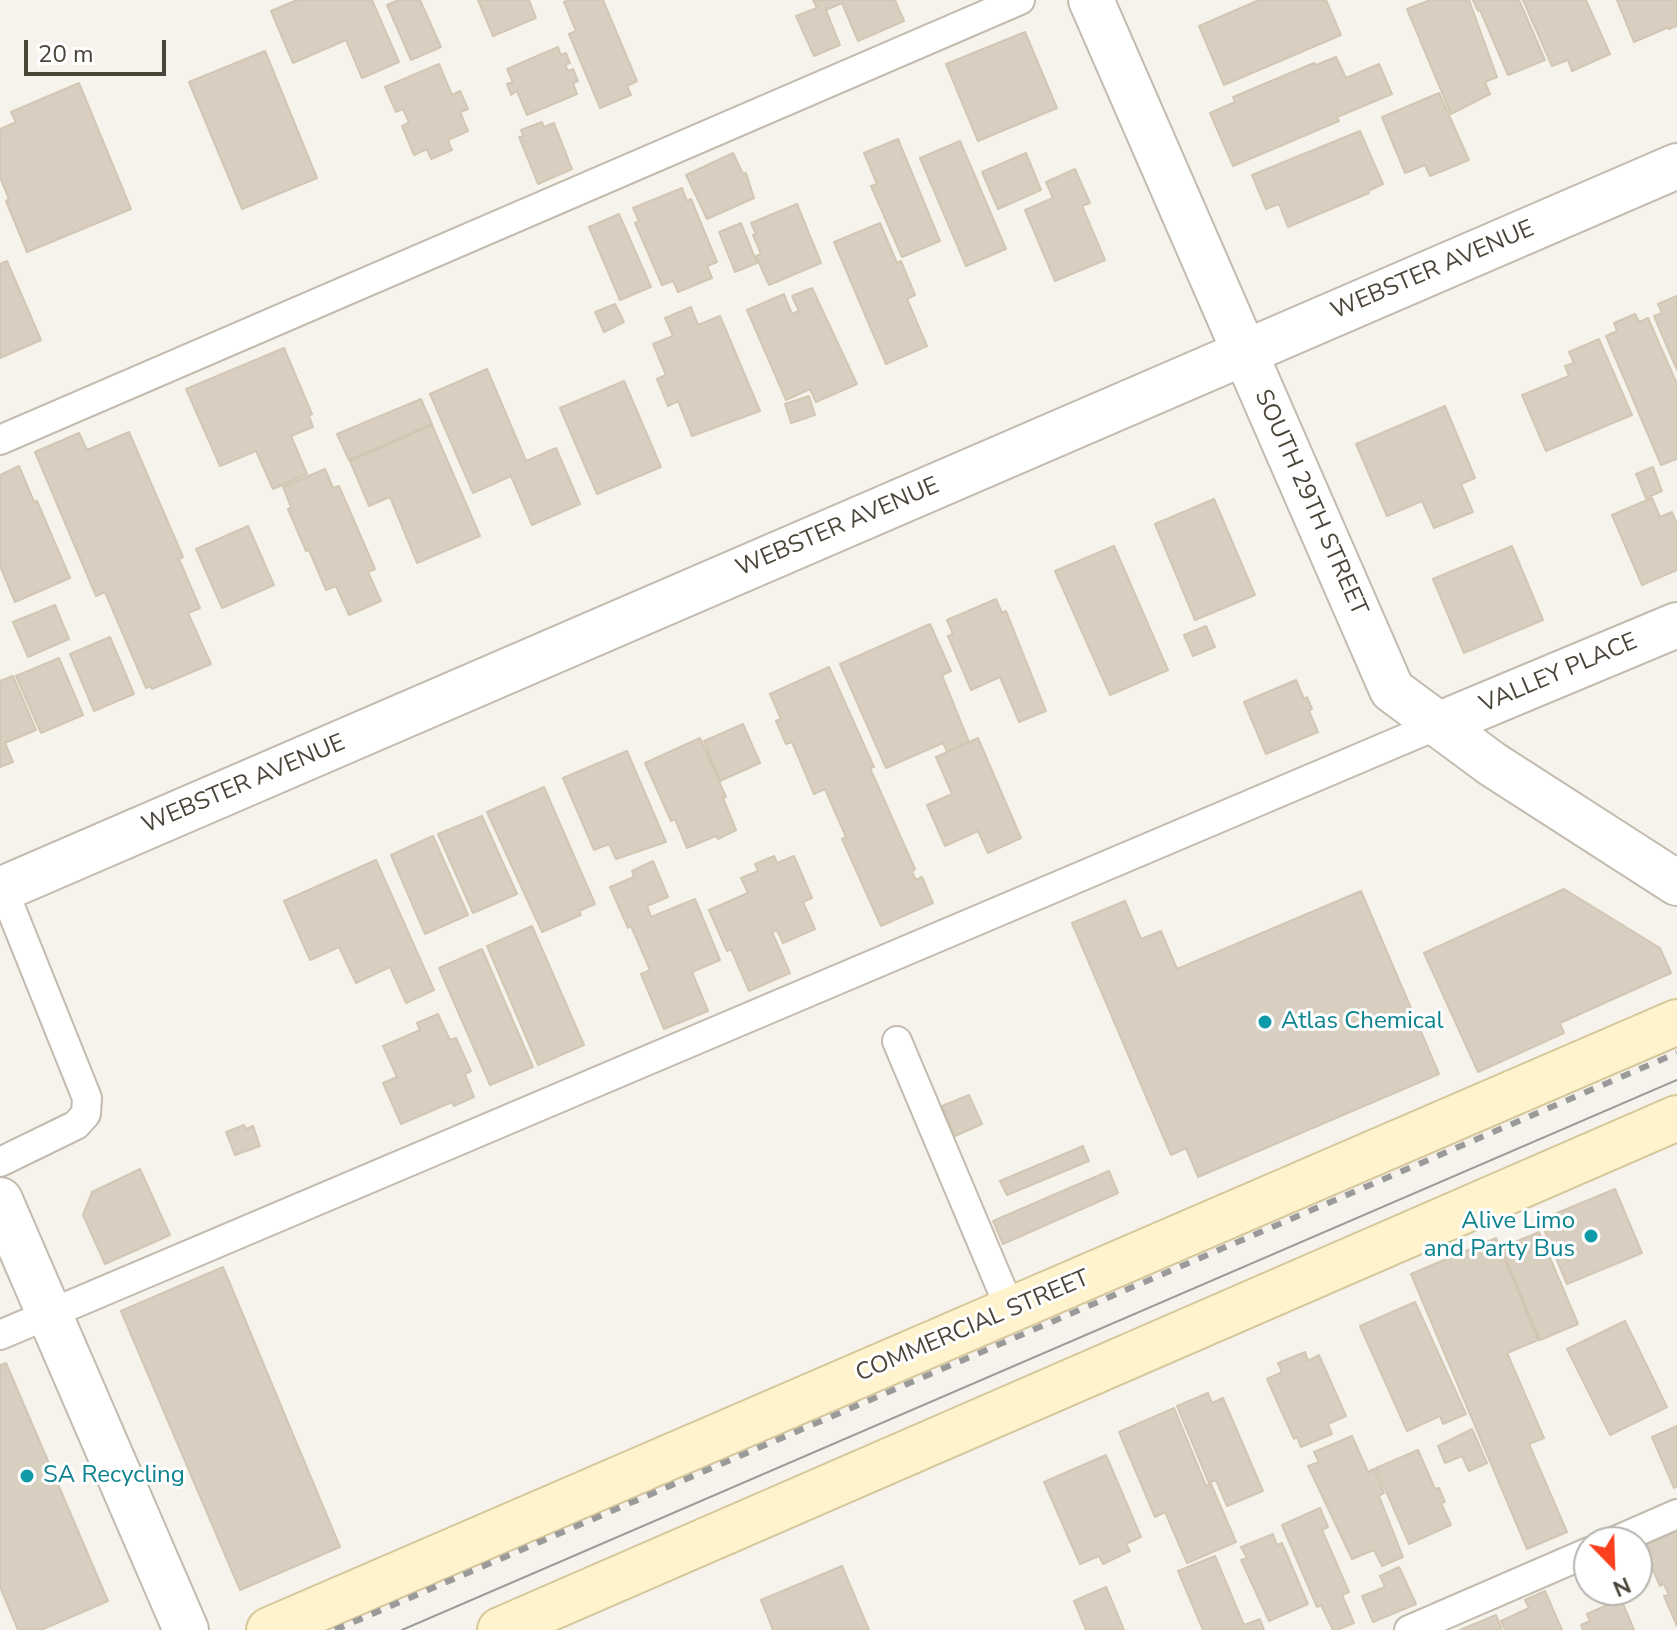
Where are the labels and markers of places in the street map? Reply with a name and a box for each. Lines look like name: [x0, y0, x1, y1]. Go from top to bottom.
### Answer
place label: Atlas Chemical: [1281, 1008, 1444, 1036]
marker: Atlas Chemical: [1256, 1013, 1274, 1031]
place label: Alive Limo and Party Bus: [1424, 1208, 1575, 1264]
marker: Alive Limo and Party Bus: [1582, 1227, 1600, 1245]
place label: SA Recycling: [43, 1462, 185, 1490]
marker: SA Recycling: [18, 1467, 36, 1485]

